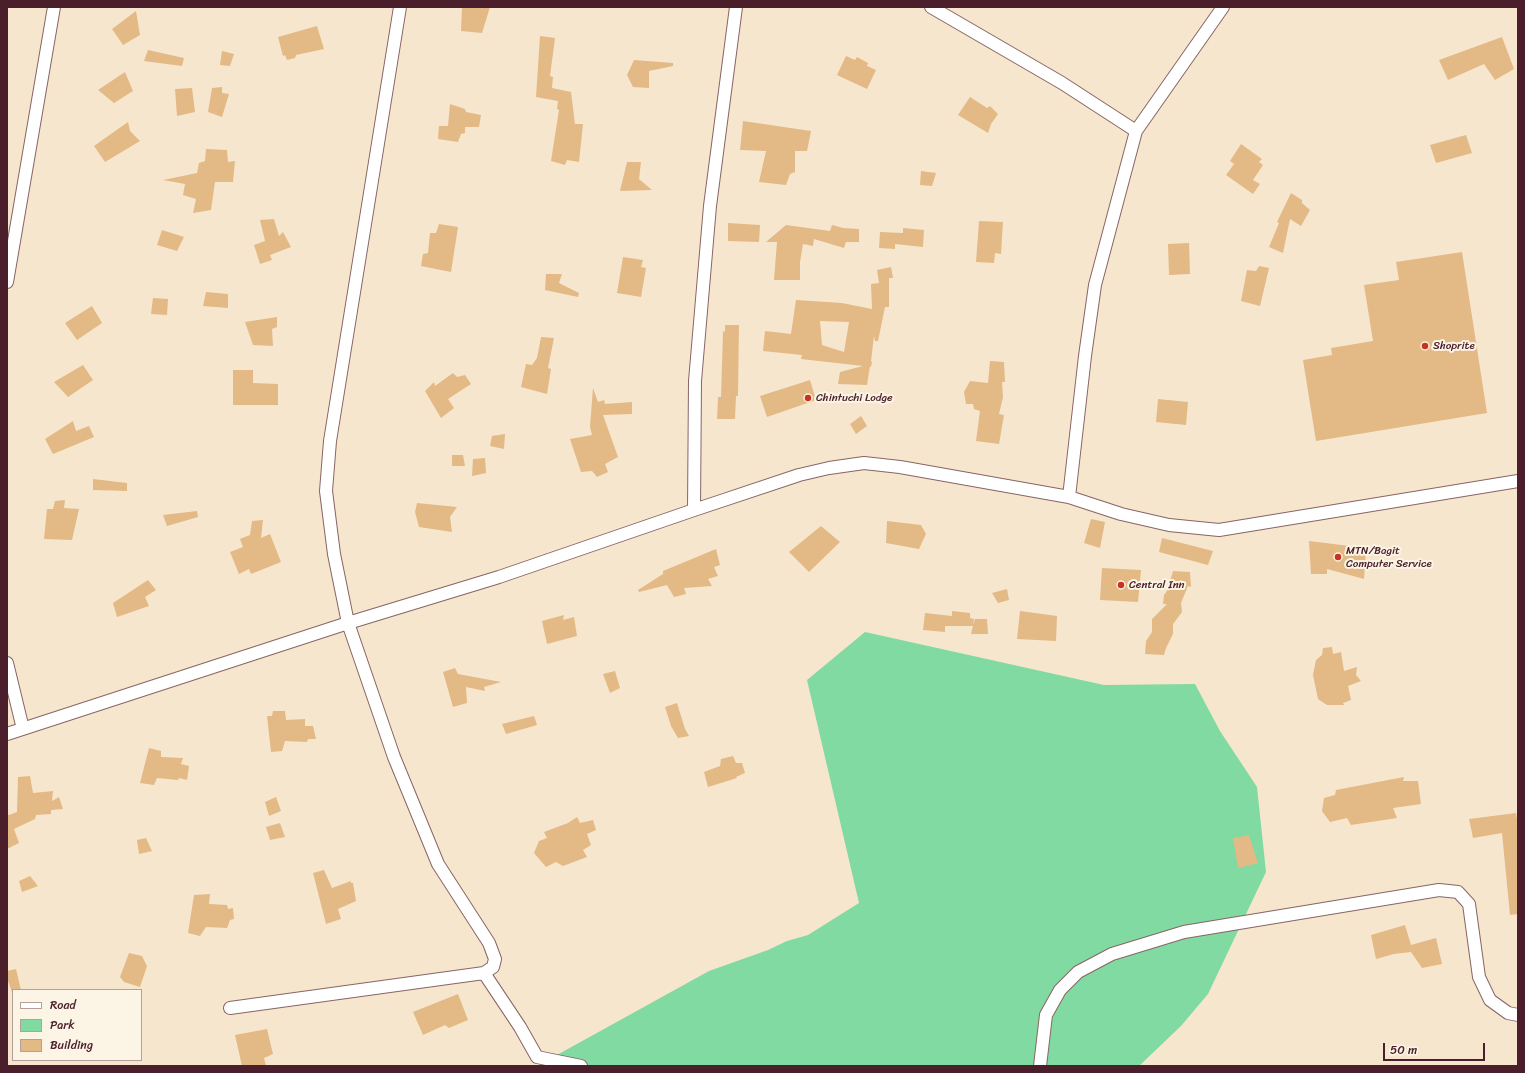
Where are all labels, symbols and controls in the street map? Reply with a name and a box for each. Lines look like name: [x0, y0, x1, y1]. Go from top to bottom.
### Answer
place label: Shoprite: [1433, 339, 1475, 353]
marker: Shoprite: [1420, 341, 1430, 351]
place label: Chintuchi Lodge: [816, 391, 893, 405]
marker: Chintuchi Lodge: [803, 393, 813, 403]
place label: MTN/Bagit Computer Service: [1346, 544, 1432, 570]
marker: MTN/Bagit Computer Service: [1333, 552, 1343, 562]
place label: Central Inn: [1129, 578, 1184, 592]
marker: Central Inn: [1116, 580, 1126, 590]
legend: [12, 989, 142, 1061]
text: Road: [50, 994, 76, 1016]
text: Park: [50, 1014, 75, 1036]
text: Building: [50, 1034, 93, 1056]
scale bar: [1385, 1035, 1487, 1061]
text: 50 m: [1390, 1039, 1417, 1061]

